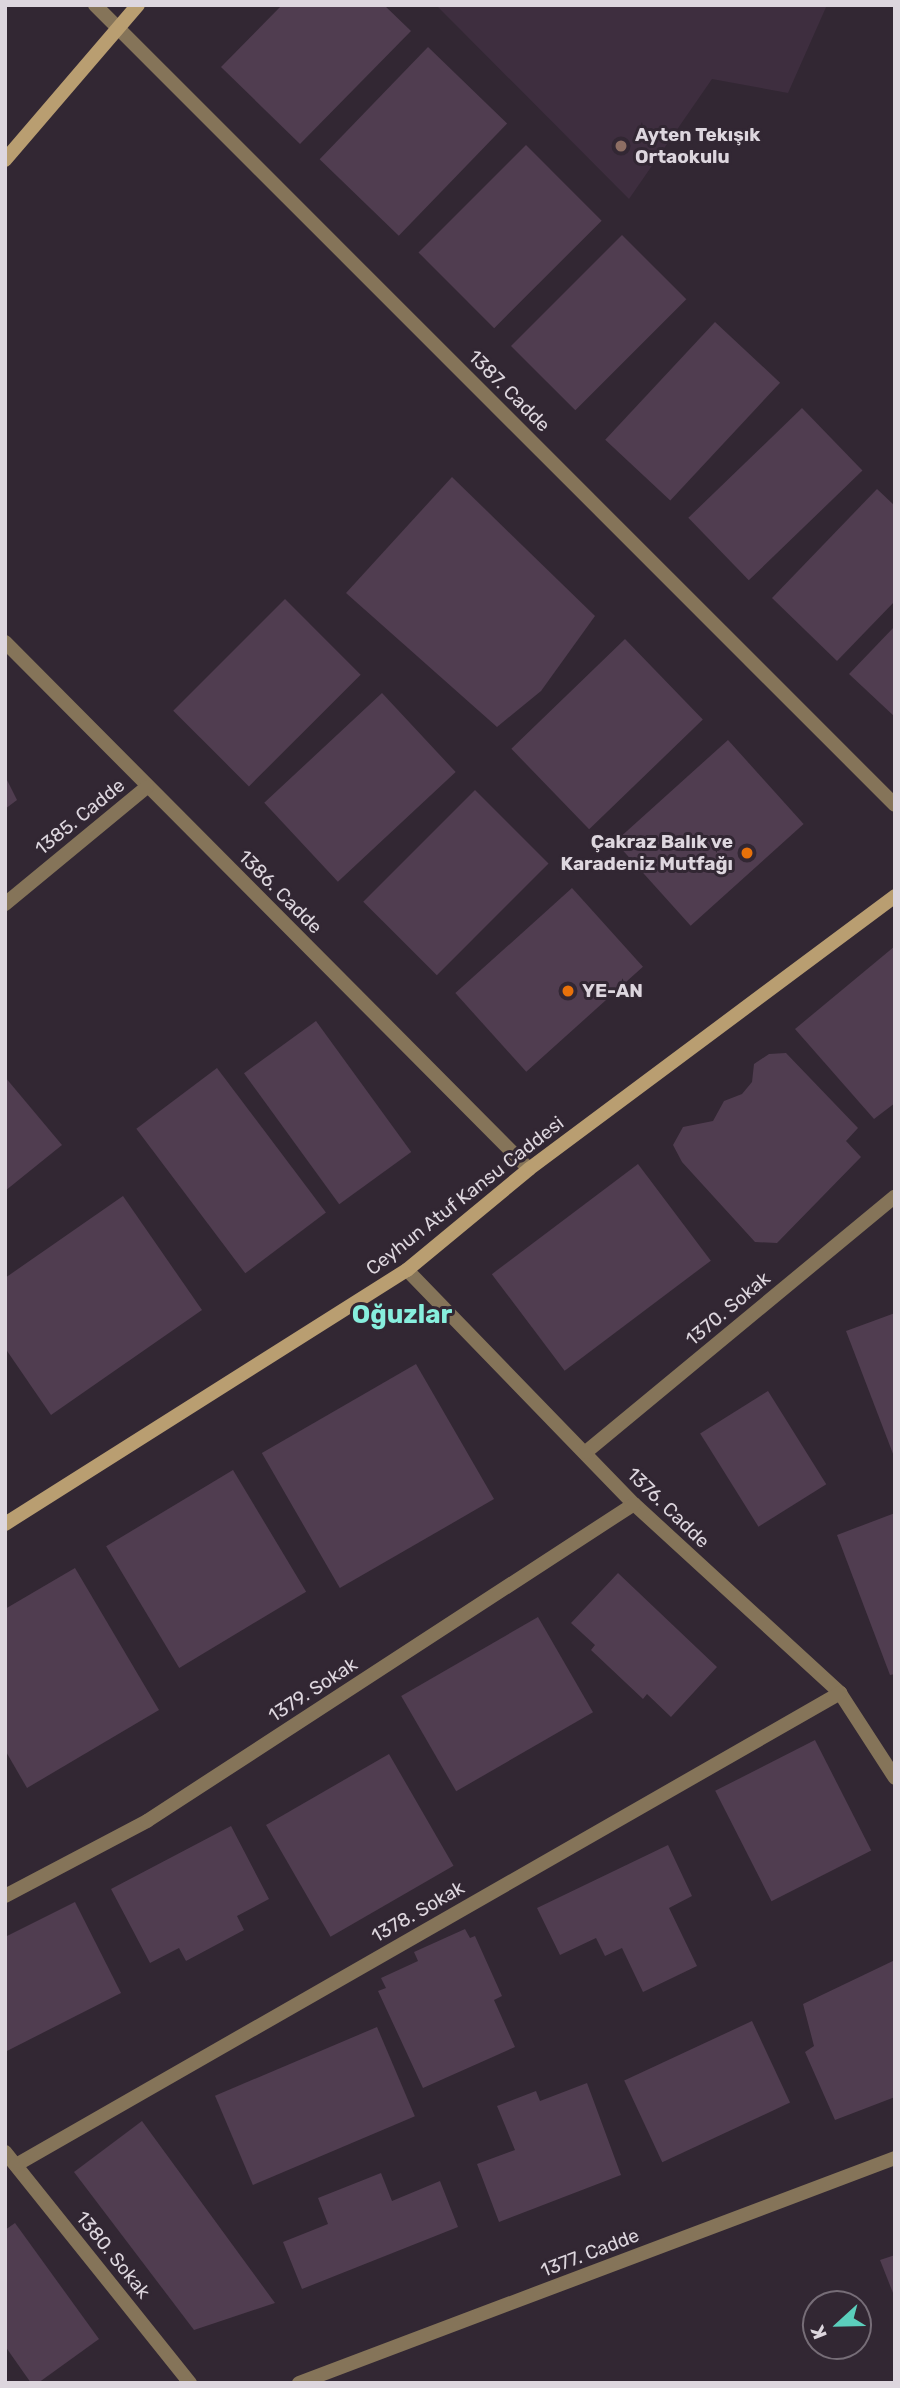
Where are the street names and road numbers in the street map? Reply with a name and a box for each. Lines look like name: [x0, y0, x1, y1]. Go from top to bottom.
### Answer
street label: 1387. Cadde: [463, 345, 555, 437]
street label: 1385. Cadde: [31, 774, 129, 860]
street label: 1386. Cadde: [233, 845, 327, 939]
street label: Ceyhun Atuf Kansu Caddesi: [361, 1111, 569, 1281]
street label: 1370. Sokak: [681, 1267, 775, 1351]
street label: 1376. Cadde: [622, 1463, 714, 1553]
street label: 1379. Sokak: [264, 1653, 362, 1727]
street label: 1378. Sokak: [368, 1876, 468, 1948]
street label: 1380. Sokak: [71, 2207, 155, 2303]
street label: 1377. Cadde: [538, 2224, 642, 2282]

